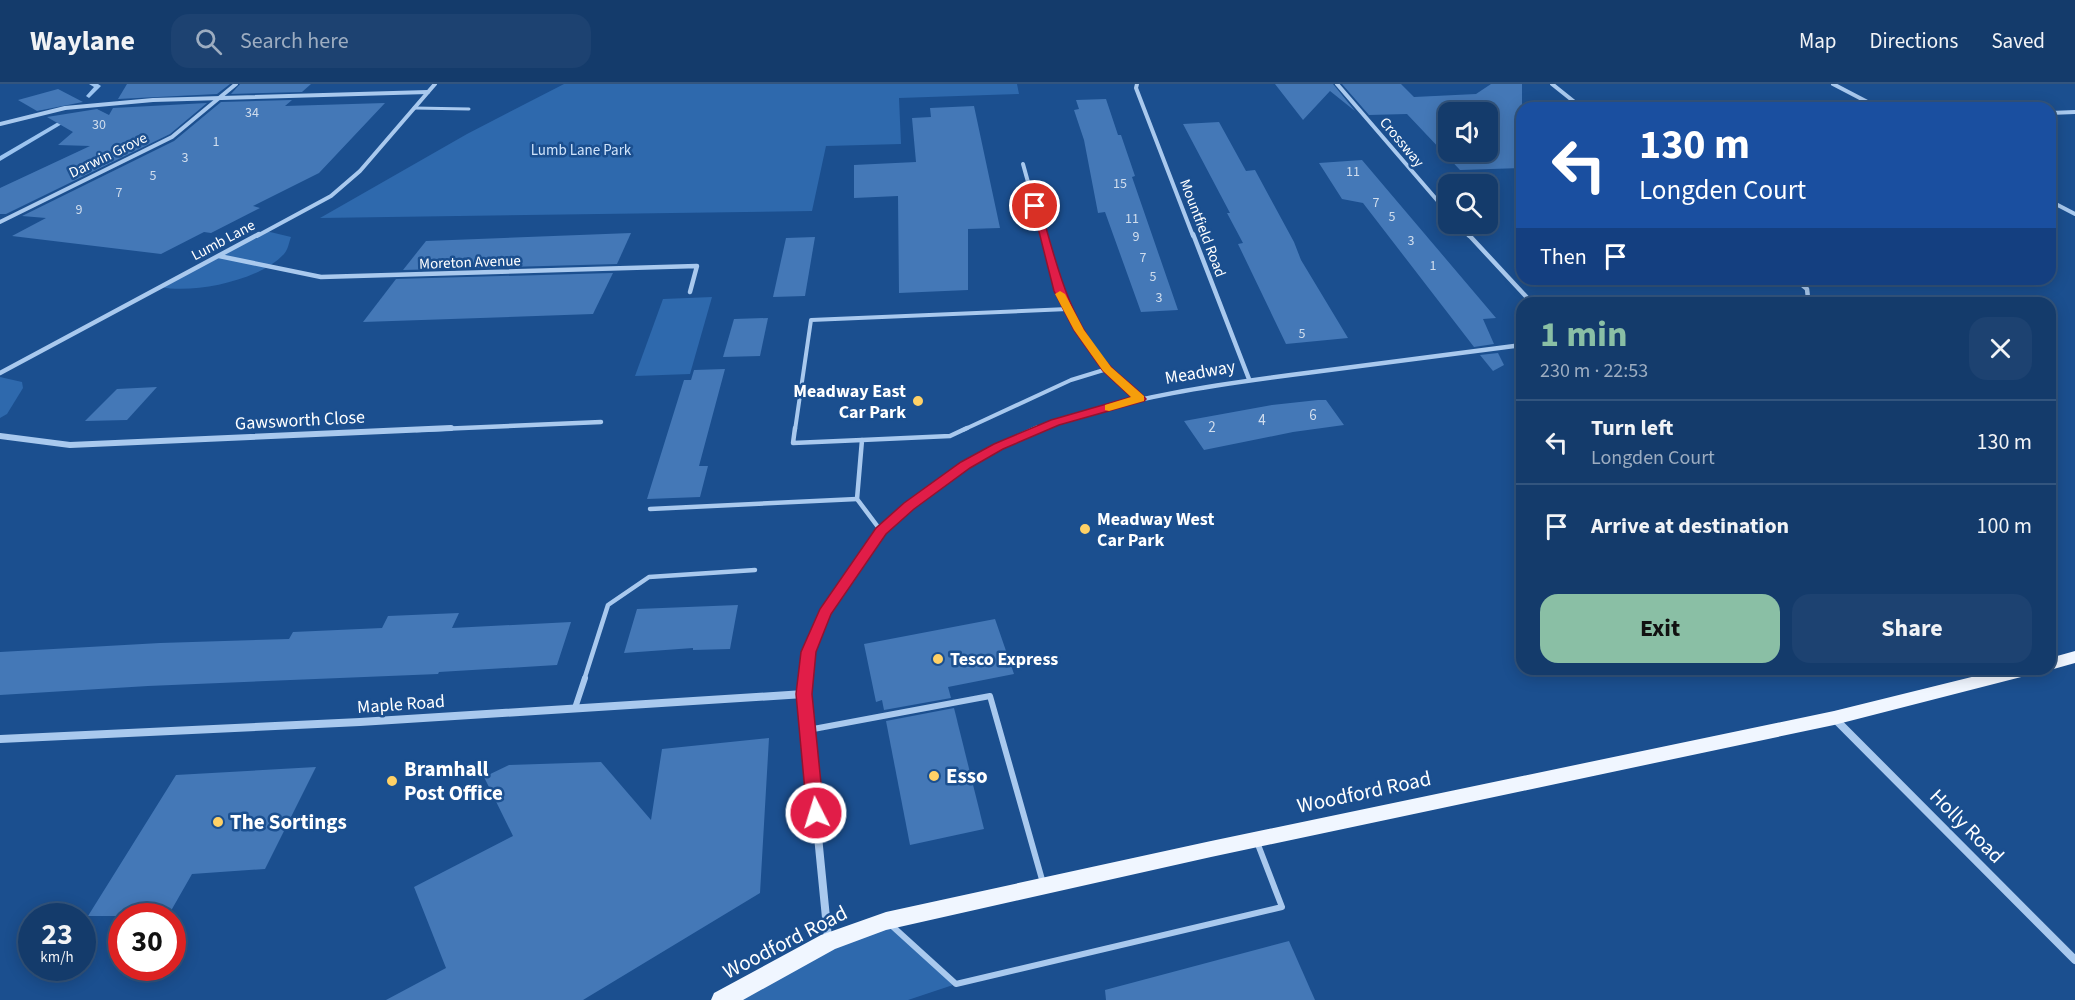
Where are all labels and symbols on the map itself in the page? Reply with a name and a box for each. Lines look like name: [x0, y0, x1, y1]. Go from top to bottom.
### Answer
house number: 34: [245, 103, 259, 123]
street label: Crossway: [1374, 113, 1429, 172]
house number: 30: [92, 115, 106, 135]
street label: Darwin Grove: [66, 127, 151, 183]
house number: 1: [213, 132, 220, 152]
park label: Lumb Lane Park: [531, 140, 632, 161]
house number: 3: [182, 148, 189, 168]
house number: 11: [1346, 162, 1360, 182]
house number: 5: [150, 166, 157, 186]
house number: 15: [1113, 174, 1127, 194]
street label: Mountfield Road: [1174, 176, 1231, 280]
pin: [1009, 180, 1060, 231]
house number: 7: [116, 183, 123, 203]
house number: 7: [1373, 193, 1380, 213]
house number: 9: [76, 200, 83, 220]
house number: 5: [1389, 207, 1396, 227]
house number: 11: [1125, 209, 1139, 229]
street label: Lumb Lane: [188, 215, 259, 266]
house number: 9: [1133, 227, 1140, 247]
house number: 3: [1408, 231, 1415, 251]
house number: 7: [1140, 248, 1147, 268]
street label: Moreton Avenue: [419, 250, 521, 275]
house number: 1: [1430, 256, 1437, 276]
house number: 5: [1150, 267, 1157, 287]
house number: 3: [1156, 288, 1163, 308]
house number: 5: [1299, 324, 1306, 344]
street label: Meadway: [1163, 354, 1238, 391]
place label: Meadway East Car Park: [793, 379, 906, 425]
marker: Meadway East Car Park: [911, 394, 925, 408]
street label: Gawsworth Close: [234, 405, 366, 436]
house number: 6: [1309, 405, 1317, 426]
house number: 4: [1258, 410, 1266, 431]
house number: 2: [1208, 417, 1216, 438]
place label: Meadway West Car Park: [1097, 507, 1214, 553]
marker: Meadway West Car Park: [1078, 522, 1092, 536]
place label: Tesco Express: [950, 647, 1058, 672]
marker: Tesco Express: [931, 652, 945, 666]
street label: Maple Road: [356, 689, 446, 720]
place label: Bramhall Post Office: [404, 754, 503, 808]
place label: Esso: [946, 761, 988, 791]
street label: Woodford Road: [1294, 763, 1434, 821]
marker: Esso: [927, 769, 941, 783]
marker: Bramhall Post Office: [385, 774, 399, 788]
position arrow: [784, 781, 848, 845]
street label: Holly Road: [1923, 782, 2011, 870]
place label: The Sortings: [230, 807, 347, 837]
marker: The Sortings: [211, 815, 225, 829]
street label: Woodford Road: [717, 898, 853, 986]
speed limit sign: 30: [108, 903, 186, 981]

